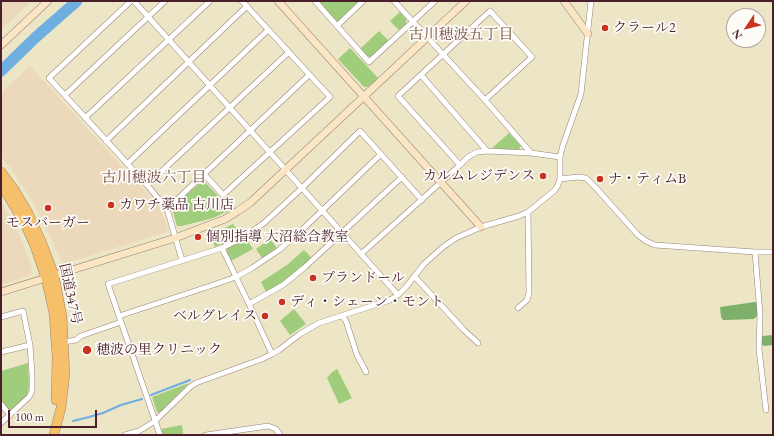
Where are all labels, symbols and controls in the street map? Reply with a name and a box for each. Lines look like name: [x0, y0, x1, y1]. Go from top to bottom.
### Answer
north arrow: [726, 8, 766, 48]
place label: クラール2: [613, 20, 676, 36]
marker: クラール2: [600, 23, 610, 33]
district label: 古川穂波五丁目: [409, 26, 513, 44]
text: N: [729, 27, 745, 42]
place label: カルムレジデンス: [423, 168, 535, 184]
district label: 古川穂波六丁目: [102, 169, 206, 187]
marker: カルムレジデンス: [538, 171, 548, 181]
place label: ナ・ティムB: [608, 171, 686, 187]
marker: ナ・ティムB: [595, 174, 605, 184]
place label: カワチ薬品 古川店: [119, 197, 234, 213]
marker: カワチ薬品 古川店: [106, 200, 116, 210]
marker: モスバーガー: [43, 203, 53, 213]
place label: モスバーガー: [6, 215, 90, 231]
place label: 個別指導 大沼総合教室: [206, 229, 349, 245]
marker: 個別指導 大沼総合教室: [193, 232, 203, 242]
street label: 国道347号: [55, 262, 85, 326]
place label: プランドール: [321, 270, 405, 286]
marker: プランドール: [308, 273, 318, 283]
place label: ディ・シェーン・モント: [290, 294, 444, 310]
marker: ディ・シェーン・モント: [277, 297, 287, 307]
place label: ベルグレイス: [173, 308, 257, 324]
marker: ベルグレイス: [260, 311, 270, 321]
place label: 穂波の里クリニック: [96, 342, 222, 358]
marker: 穂波の里クリニック: [81, 344, 93, 356]
scale bar: [10, 402, 99, 428]
text: 100 m: [15, 409, 44, 425]

